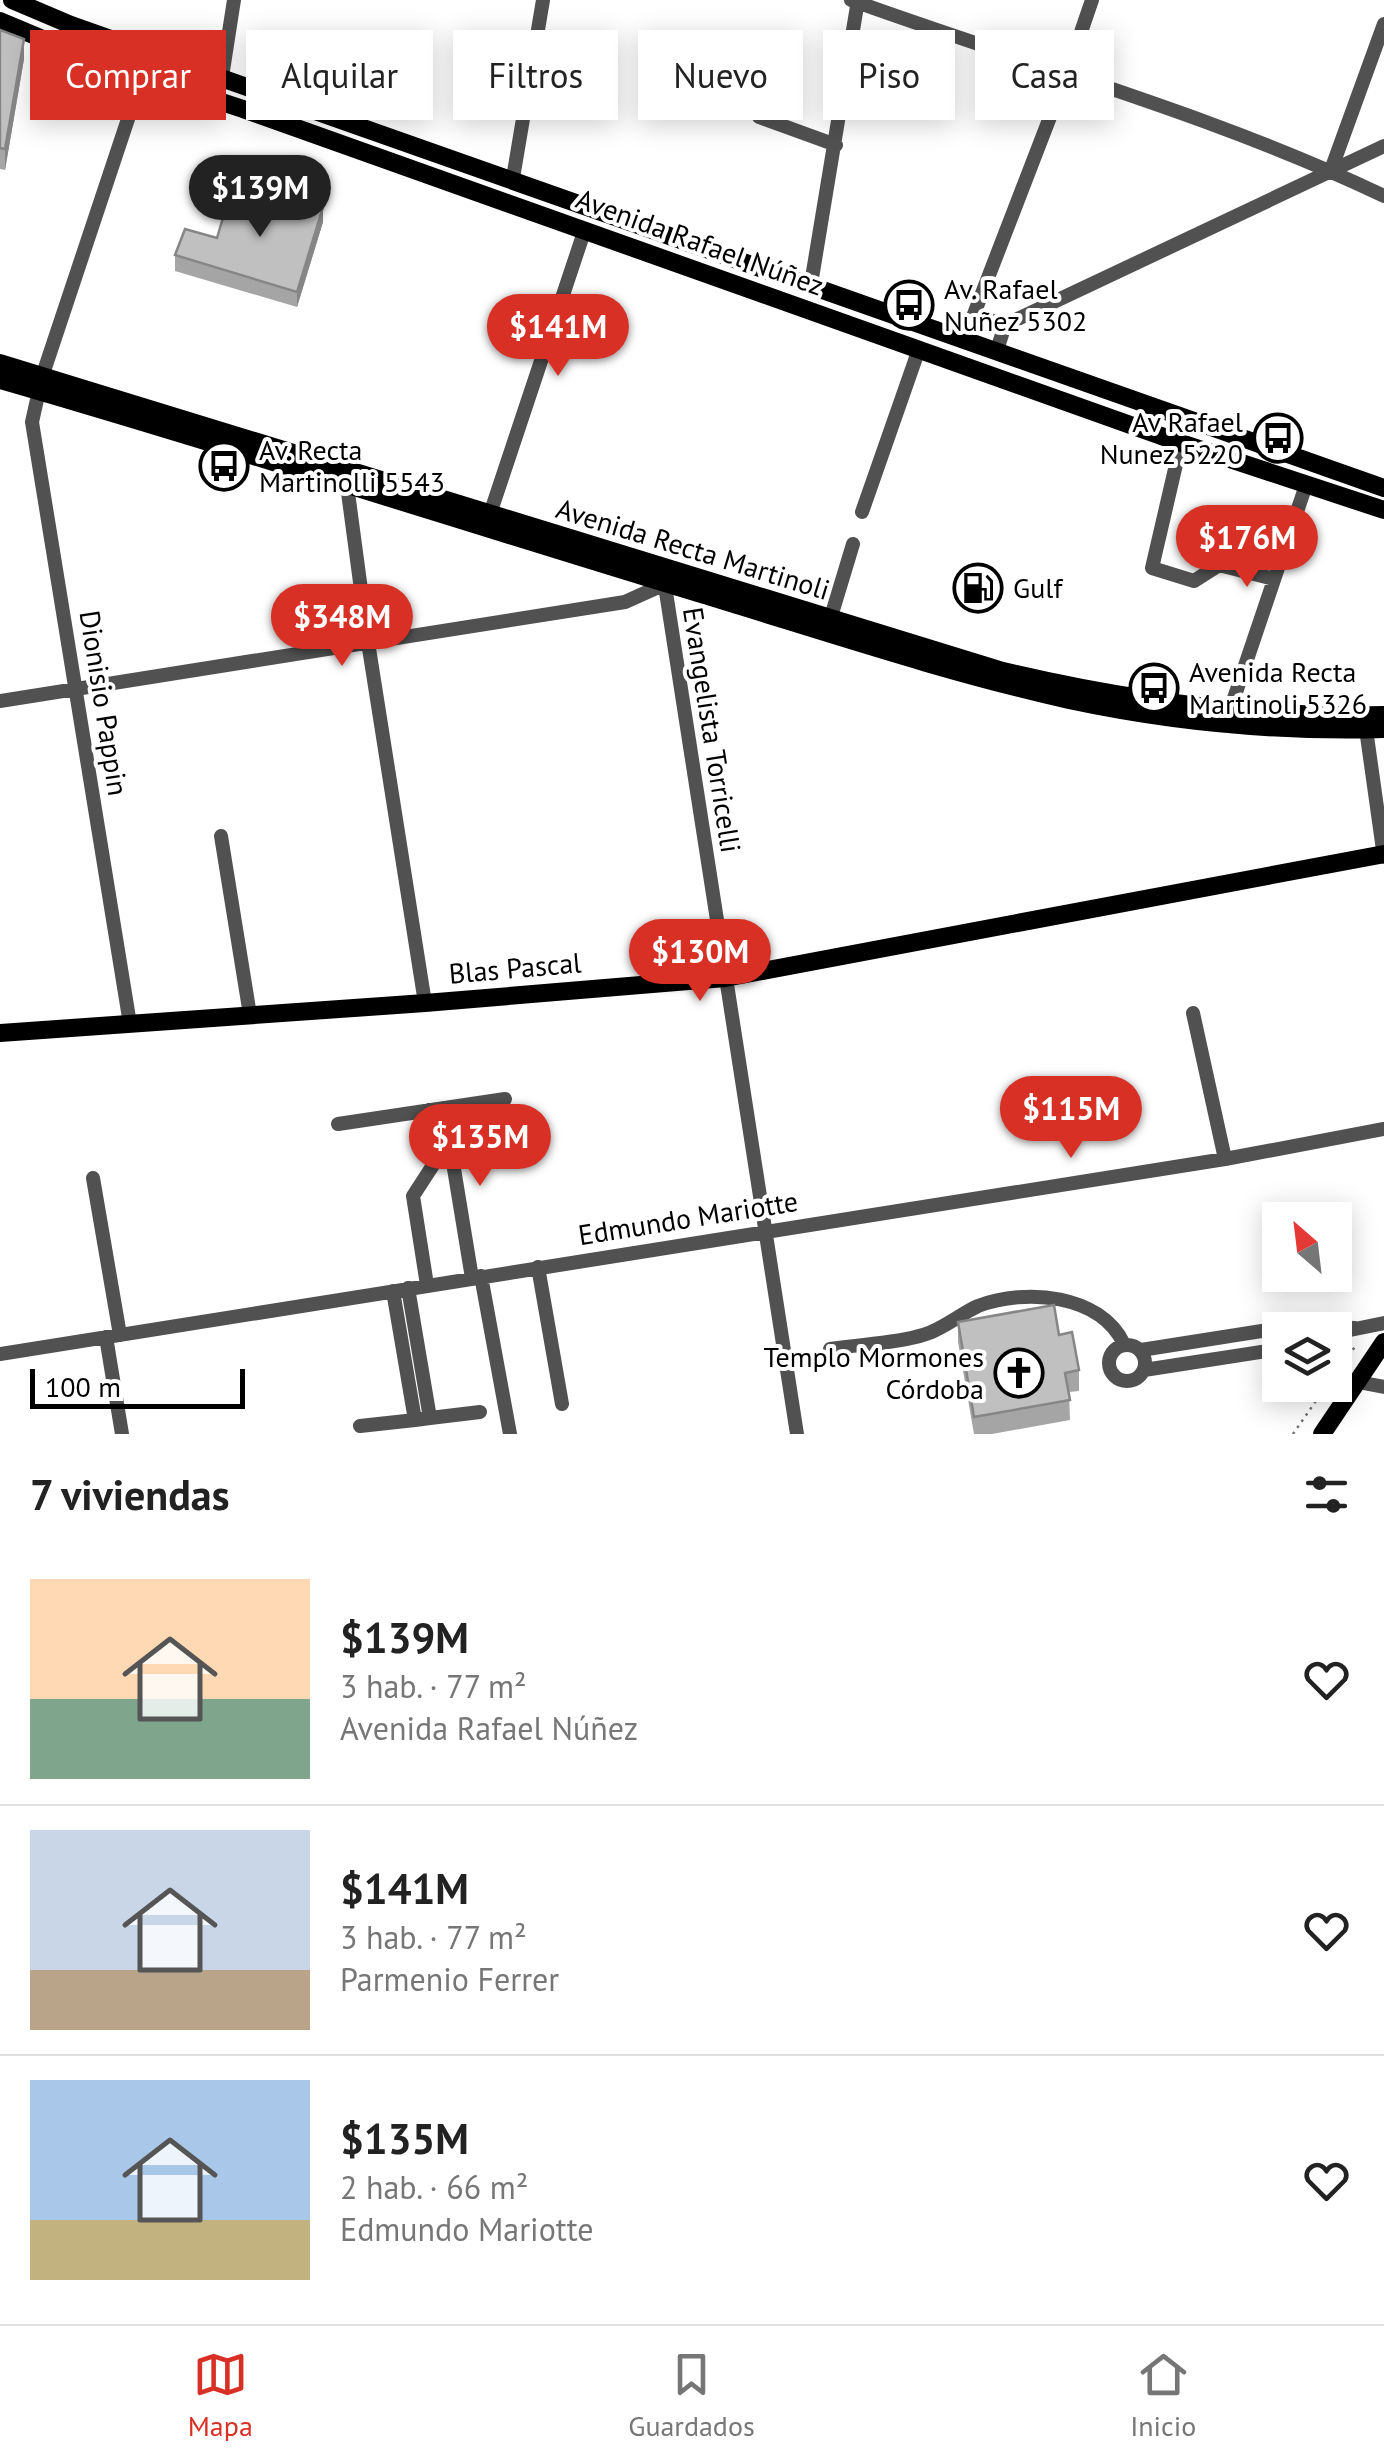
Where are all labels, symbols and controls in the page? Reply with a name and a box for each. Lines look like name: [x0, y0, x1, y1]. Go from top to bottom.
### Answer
chip: Comprar: [30, 30, 226, 120]
chip: Alquilar: [246, 30, 433, 120]
chip: Filtros: [453, 30, 618, 120]
chip: Nuevo: [638, 30, 803, 120]
chip: Piso: [823, 30, 955, 120]
chip: Casa: [975, 30, 1114, 120]
pin: $139M: [190, 155, 330, 240]
text: $139M: [211, 166, 309, 208]
street label: Avenida Rafael Núñez: [571, 180, 829, 303]
place label: Av. Rafael Nuñez 5302: [944, 270, 1087, 339]
bus stop icon: Av. Rafael Nuñez 5302: [883, 279, 935, 331]
pin: $141M: [488, 294, 628, 379]
text: $141M: [509, 305, 607, 347]
place label: Av Rafael Nunez 5220: [1100, 403, 1243, 472]
bus stop icon: Av Rafael Nunez 5220: [1252, 412, 1304, 464]
place label: Av. Recta Martinolli 5543: [259, 431, 445, 500]
bus stop icon: Av. Recta Martinolli 5543: [198, 440, 250, 492]
street label: Avenida Recta Martinoli: [552, 489, 834, 608]
pin: $176M: [1177, 505, 1317, 590]
text: $176M: [1198, 516, 1296, 558]
fuel station icon: Gulf: [952, 562, 1004, 614]
place label: Gulf: [1013, 569, 1063, 606]
pin: $348M: [272, 584, 412, 669]
text: $348M: [293, 595, 391, 637]
street label: Evangelista Torricelli: [675, 605, 750, 855]
street label: Dionisio Pappin: [72, 608, 137, 798]
place label: Avenida Recta Martinoli 5326: [1189, 653, 1367, 722]
bus stop icon: Avenida Recta Martinoli 5326: [1128, 662, 1180, 714]
pin: $130M: [630, 919, 770, 1004]
text: $130M: [651, 930, 749, 972]
street label: Blas Pascal: [447, 943, 583, 992]
pin: $115M: [1001, 1076, 1141, 1161]
text: $115M: [1022, 1087, 1120, 1129]
pin: $135M: [410, 1104, 550, 1189]
text: $135M: [431, 1115, 529, 1157]
street label: Edmundo Mariotte: [576, 1182, 800, 1253]
north arrow: [1262, 1202, 1352, 1292]
map controls: [1262, 1202, 1352, 1402]
button: layers: [1262, 1312, 1352, 1402]
place label: Templo Mormones Córdoba: [764, 1338, 984, 1407]
church icon: Templo Mormones Córdoba: [993, 1347, 1045, 1399]
scale bar: [30, 1364, 245, 1408]
text: 100 m: [45, 1368, 121, 1405]
text: 7 viviendas: [30, 1467, 229, 1522]
icon: filters: [1299, 1467, 1354, 1522]
text: $139M: [340, 1610, 469, 1665]
icon: home: [110, 1619, 230, 1739]
icon: heart: [1299, 1652, 1354, 1707]
text: 3 hab. · 77 m²: [340, 1665, 527, 1707]
text: Avenida Rafael Núñez: [340, 1707, 638, 1749]
text: $141M: [340, 1861, 469, 1916]
icon: home: [110, 1870, 230, 1990]
icon: heart: [1299, 1903, 1354, 1958]
text: 3 hab. · 77 m²: [340, 1916, 527, 1958]
text: Parmenio Ferrer: [340, 1958, 559, 2000]
text: $135M: [340, 2111, 469, 2166]
icon: home: [110, 2120, 230, 2240]
icon: heart: [1299, 2153, 1354, 2208]
text: 2 hab. · 66 m²: [340, 2166, 528, 2208]
text: Edmundo Mariotte: [340, 2208, 593, 2250]
tab: Mapa: [188, 2347, 253, 2444]
tab: Guardados: [628, 2347, 755, 2444]
tab: Inicio: [1130, 2347, 1196, 2444]

